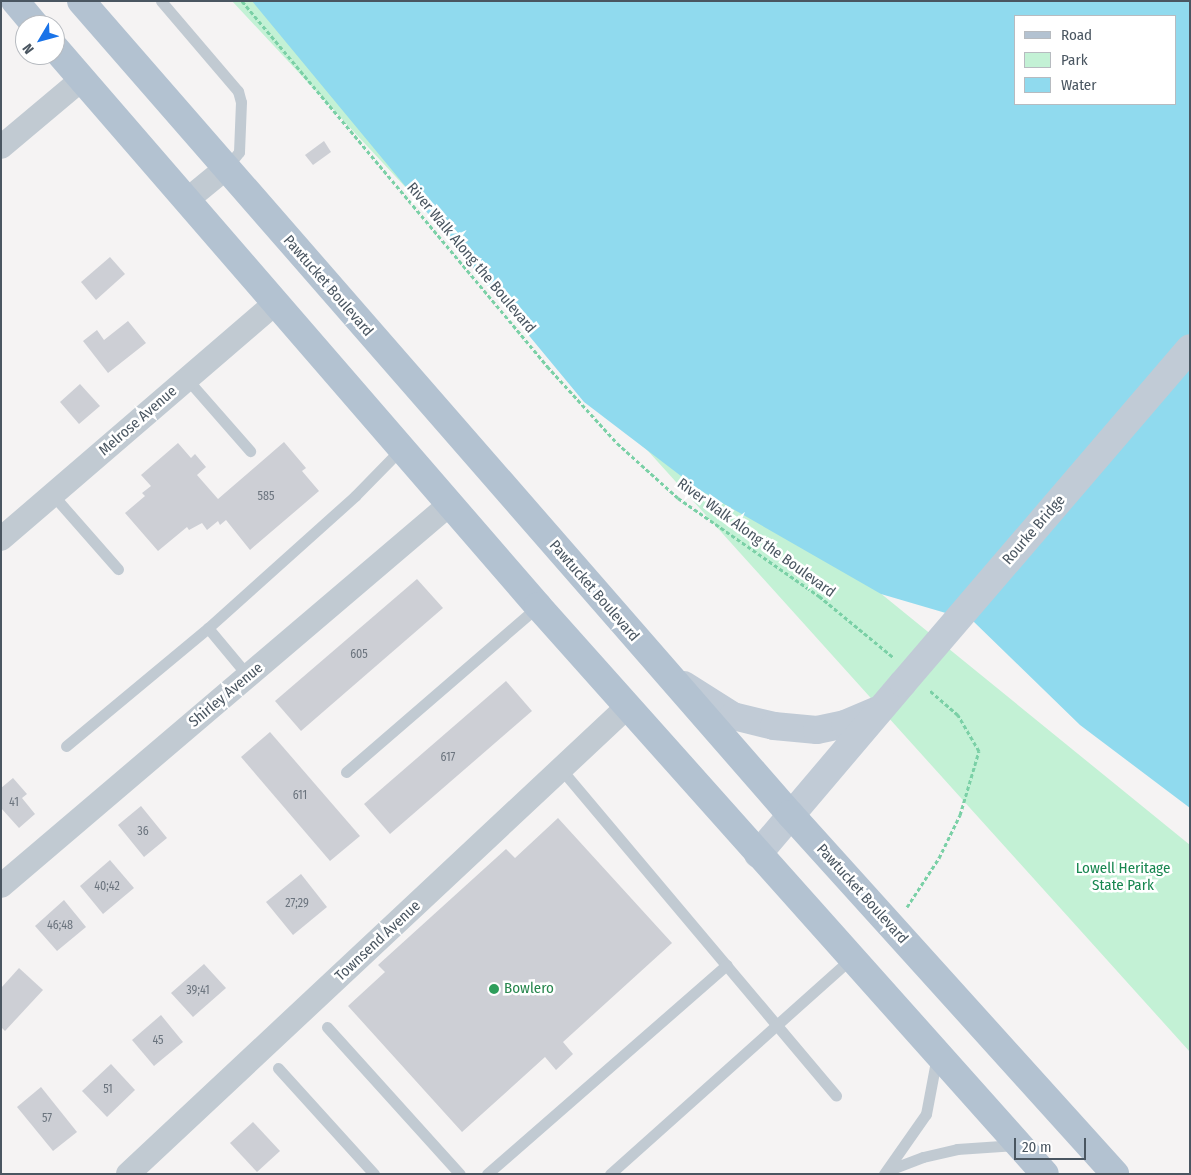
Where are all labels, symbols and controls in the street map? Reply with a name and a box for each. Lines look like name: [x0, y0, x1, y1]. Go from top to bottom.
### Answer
north arrow: [15, 15, 65, 65]
legend: [1014, 15, 1176, 105]
text: Road: [1061, 26, 1092, 44]
text: N: [19, 40, 38, 57]
text: Park: [1061, 51, 1088, 69]
text: Water: [1061, 76, 1096, 94]
street label: River Walk Along the Boulevard: [403, 179, 539, 337]
street label: Pawtucket Boulevard: [279, 232, 377, 340]
street label: Melrose Avenue: [95, 382, 181, 460]
street label: River Walk Along the Boulevard: [673, 475, 839, 601]
house number: 585: [257, 490, 275, 504]
street label: Rourke Bridge: [999, 492, 1069, 568]
street label: Pawtucket Boulevard: [545, 537, 643, 645]
house number: 605: [350, 648, 368, 662]
street label: Shirley Avenue: [185, 659, 267, 731]
house number: 617: [441, 751, 455, 765]
house number: 611: [293, 789, 307, 803]
house number: 41: [9, 796, 19, 810]
house number: 36: [137, 825, 149, 839]
street label: Pawtucket Boulevard: [813, 840, 911, 948]
park label: Lowell Heritage State Park: [1076, 859, 1170, 894]
house number: 40;42: [94, 880, 120, 894]
house number: 27;29: [285, 897, 309, 911]
street label: Townsend Avenue: [332, 897, 424, 985]
house number: 46;48: [47, 919, 73, 933]
place label: Bowlero: [504, 980, 554, 998]
marker: Bowlero: [488, 983, 500, 995]
house number: 39;41: [186, 984, 210, 998]
house number: 45: [152, 1034, 164, 1048]
house number: 51: [103, 1083, 113, 1097]
house number: 57: [42, 1112, 52, 1126]
scale bar: [1016, 1128, 1088, 1160]
text: 20 m: [1022, 1138, 1052, 1156]

